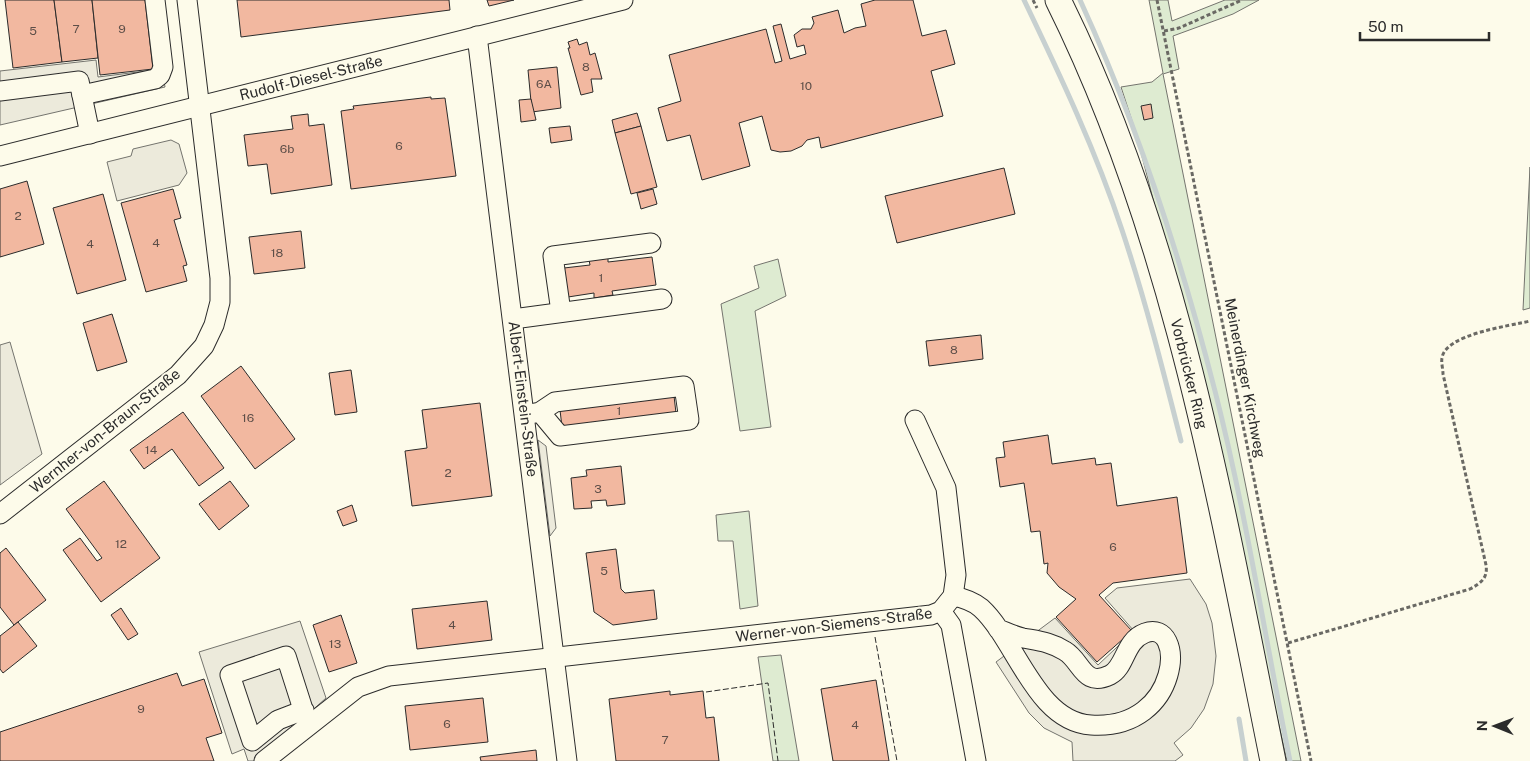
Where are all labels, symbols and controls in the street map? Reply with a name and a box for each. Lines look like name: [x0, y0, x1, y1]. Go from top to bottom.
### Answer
scale bar: [1360, 10, 1489, 42]
text: 50 m: [1368, 18, 1403, 35]
house number: 7: [72, 22, 80, 36]
house number: 9: [118, 22, 126, 36]
house number: 5: [29, 24, 37, 38]
street label: Rudolf-Diesel-Straße: [238, 51, 384, 104]
house number: 8: [582, 60, 590, 74]
house number: 6A: [536, 77, 552, 91]
house number: 10: [800, 79, 812, 93]
house number: 6: [395, 139, 403, 153]
house number: 6b: [280, 142, 294, 156]
house number: 2: [14, 209, 22, 223]
house number: 4: [152, 236, 160, 250]
house number: 4: [86, 237, 94, 251]
house number: 18: [271, 246, 284, 260]
house number: 1: [599, 271, 603, 285]
street label: Meinerdinger Kirchweg: [1222, 296, 1269, 459]
street label: Vorbrücker Ring: [1168, 317, 1211, 431]
street label: Albert-Einstein-Straße: [505, 320, 542, 478]
house number: 8: [950, 343, 958, 357]
street label: Wernher-von-Braun-Straße: [26, 365, 183, 496]
house number: 1: [617, 404, 621, 418]
house number: 16: [242, 411, 254, 425]
house number: 14: [145, 443, 158, 457]
house number: 2: [444, 466, 452, 480]
house number: 3: [594, 482, 602, 496]
house number: 12: [115, 537, 127, 551]
house number: 6: [1109, 540, 1117, 554]
house number: 5: [600, 564, 608, 578]
street label: Werner-von-Siemens-Straße: [735, 604, 933, 645]
house number: 4: [448, 618, 456, 632]
house number: 13: [329, 637, 341, 651]
north arrow: [1470, 701, 1520, 751]
house number: 9: [137, 702, 145, 716]
house number: 6: [443, 717, 451, 731]
house number: 4: [851, 718, 859, 732]
text: N: [1474, 720, 1490, 731]
house number: 7: [661, 733, 669, 747]

